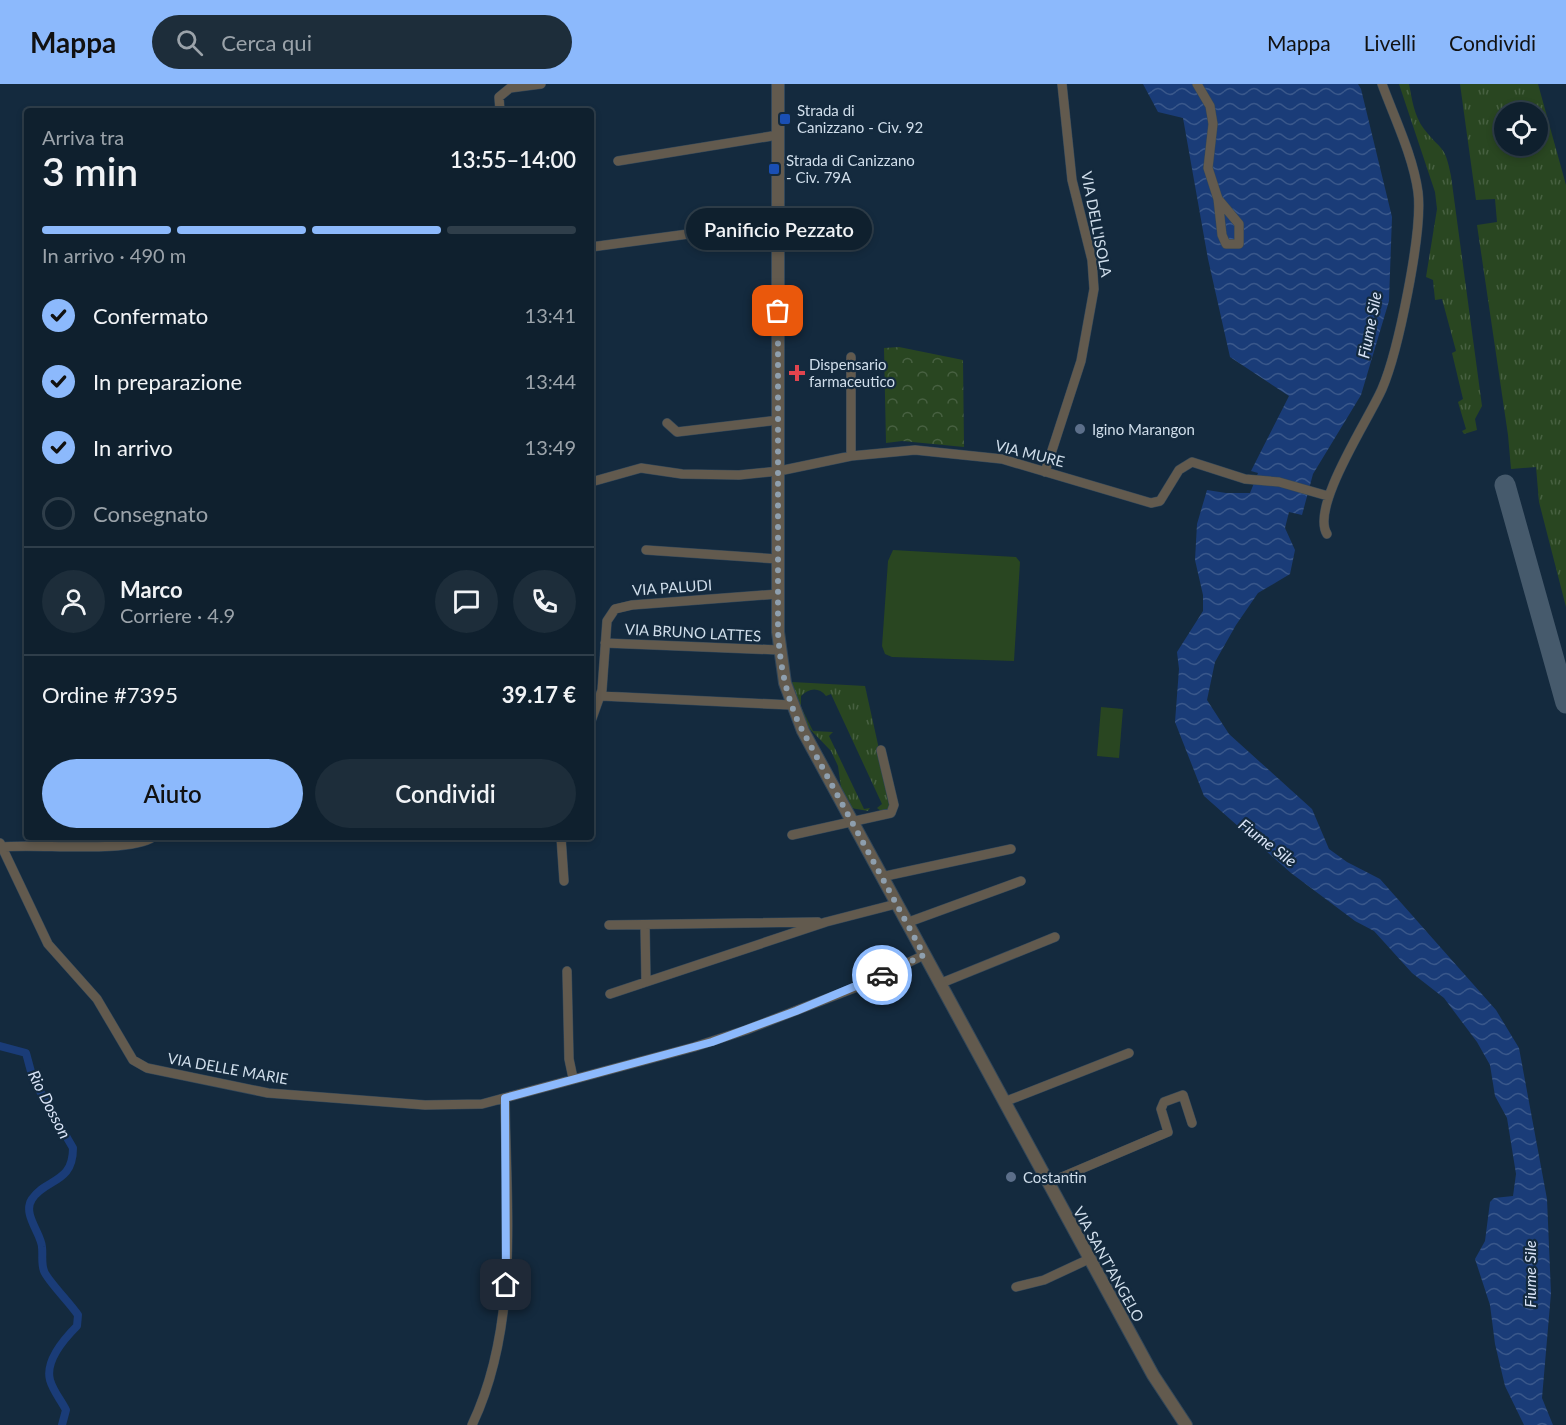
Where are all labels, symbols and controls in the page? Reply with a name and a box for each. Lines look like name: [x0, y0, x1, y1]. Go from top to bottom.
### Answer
search box: [152, 15, 572, 69]
text: Mappa: [30, 25, 116, 59]
icon: search: [173, 26, 206, 59]
text: Cerca qui: [221, 29, 312, 56]
text: Mappa: [1267, 30, 1331, 55]
text: Livelli: [1364, 30, 1416, 55]
text: Condividi: [1449, 30, 1536, 55]
place label: Strada di Canizzano - Civ. 92: [797, 101, 923, 136]
map controls: [1494, 102, 1548, 156]
button: locate: [1494, 102, 1548, 156]
marker: Strada di Canizzano - Civ. 92: [778, 112, 792, 126]
text: Arriva tra: [42, 125, 124, 149]
text: 13:55–14:00: [450, 146, 576, 173]
text: 3 min: [42, 148, 138, 194]
place label: Strada di Canizzano - Civ. 79A: [786, 151, 915, 186]
marker: Strada di Canizzano - Civ. 79A: [767, 162, 781, 176]
street label: VIA DELL'ISOLA: [1078, 170, 1116, 279]
callout: Panificio Pezzato: [685, 209, 871, 251]
text: Panificio Pezzato: [704, 217, 854, 241]
text: In arrivo · 490 m: [42, 243, 186, 267]
pin: [752, 285, 803, 336]
water label: Fiume Sile: [1353, 290, 1385, 360]
icon: bag: [761, 294, 794, 327]
icon: check: [42, 299, 75, 332]
text: Confermato: [93, 302, 208, 329]
text: 13:41: [525, 303, 576, 327]
place label: Dispensario farmaceutico: [809, 355, 895, 390]
icon: check: [42, 365, 75, 398]
marker: Dispensario farmaceutico: [790, 366, 804, 380]
text: In preparazione: [93, 368, 242, 395]
text: 13:44: [525, 369, 576, 393]
place label: Igino Marangon: [1092, 420, 1195, 438]
marker: Igino Marangon: [1073, 422, 1087, 436]
icon: check: [42, 431, 75, 464]
text: In arrivo: [93, 434, 173, 461]
text: 13:49: [525, 435, 576, 459]
street label: VIA MURE: [993, 436, 1067, 470]
text: Consegnato: [93, 500, 208, 527]
button: person: [42, 570, 105, 633]
button: chat: [435, 570, 498, 633]
button: phone: [513, 570, 576, 633]
street label: VIA PALUDI: [631, 575, 713, 599]
text: Marco: [120, 576, 183, 603]
text: Corriere · 4.9: [120, 603, 235, 627]
street label: VIA BRUNO LATTES: [624, 619, 762, 645]
text: Ordine #7395: [42, 681, 178, 708]
text: 39.17 €: [502, 681, 576, 708]
button: Aiuto: [42, 759, 303, 828]
button: Condividi: [315, 759, 576, 828]
water label: Fiume Sile: [1235, 814, 1301, 870]
courier: [852, 945, 912, 1005]
icon: car: [866, 959, 899, 992]
street label: VIA DELLE MARIE: [166, 1049, 290, 1087]
water label: Rio Dosson: [25, 1067, 75, 1141]
place label: Costantin: [1023, 1168, 1087, 1186]
marker: Costantin: [1004, 1170, 1018, 1184]
street label: VIA SANT'ANGELO: [1070, 1203, 1148, 1325]
water label: Fiume Sile: [1520, 1240, 1539, 1308]
pin: [480, 1259, 531, 1310]
icon: home: [489, 1268, 522, 1301]

